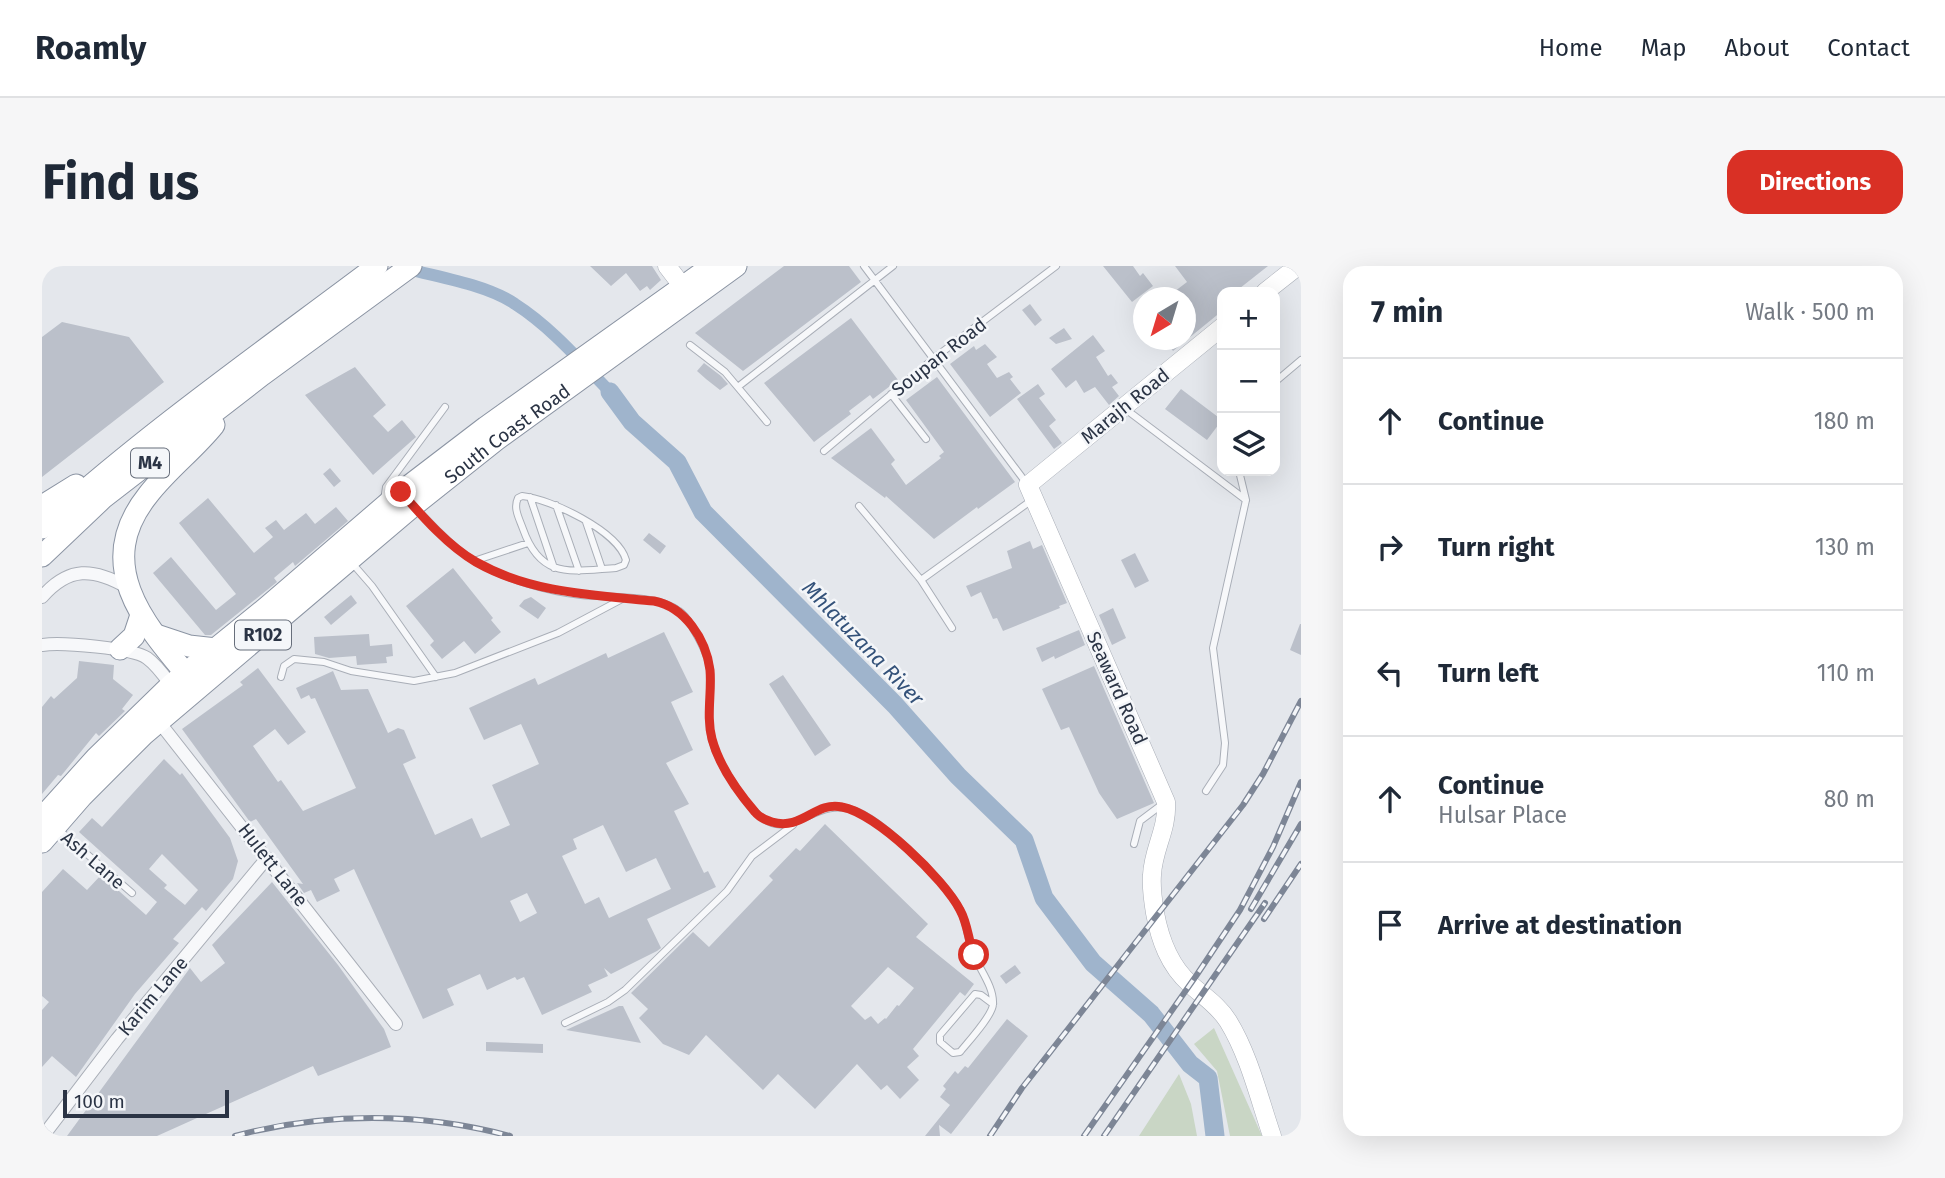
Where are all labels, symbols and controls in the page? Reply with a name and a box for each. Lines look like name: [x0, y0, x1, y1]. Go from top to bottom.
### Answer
text: Roamly: [35, 28, 146, 68]
text: Home: [1539, 34, 1603, 62]
text: Map: [1641, 34, 1687, 62]
text: About: [1725, 34, 1789, 62]
text: Contact: [1827, 34, 1910, 62]
button: Directions: [1727, 150, 1903, 214]
text: Find us: [42, 153, 199, 212]
north arrow: [1133, 287, 1196, 350]
map controls: [1217, 287, 1280, 476]
button: +: [1217, 287, 1280, 350]
text: 7 min: [1371, 294, 1443, 330]
text: Walk · 500 m: [1745, 298, 1875, 326]
street label: Soupan Road: [887, 313, 991, 401]
button: −: [1217, 350, 1280, 413]
street label: Marajh Road: [1076, 363, 1174, 449]
street label: South Coast Road: [439, 379, 574, 488]
icon: ahead: [1371, 402, 1409, 440]
text: Continue: [1438, 406, 1544, 437]
text: 180 m: [1814, 407, 1875, 435]
button: layers: [1217, 413, 1280, 476]
road number: M4: [131, 448, 169, 478]
route end: [385, 476, 416, 507]
icon: right: [1371, 528, 1409, 566]
text: Turn right: [1438, 532, 1555, 563]
text: 130 m: [1815, 533, 1875, 561]
water label: Mhlatuzana River: [797, 575, 930, 712]
road number: R102: [235, 620, 291, 650]
street label: Seaward Road: [1082, 628, 1152, 748]
icon: left: [1371, 654, 1409, 692]
text: Turn left: [1438, 658, 1539, 689]
text: 110 m: [1817, 659, 1875, 687]
text: Continue: [1438, 770, 1544, 801]
icon: ahead: [1371, 780, 1409, 818]
text: 80 m: [1824, 785, 1875, 813]
text: Hulsar Place: [1438, 801, 1567, 829]
street label: Hulett Lane: [233, 819, 313, 911]
street label: Ash Lane: [56, 826, 130, 894]
icon: arrive: [1371, 906, 1409, 944]
text: Arrive at destination: [1438, 910, 1682, 941]
route start: [958, 939, 989, 970]
street label: Karim Lane: [113, 952, 193, 1040]
scale bar: [63, 1087, 229, 1119]
text: 100 m: [74, 1090, 125, 1113]

